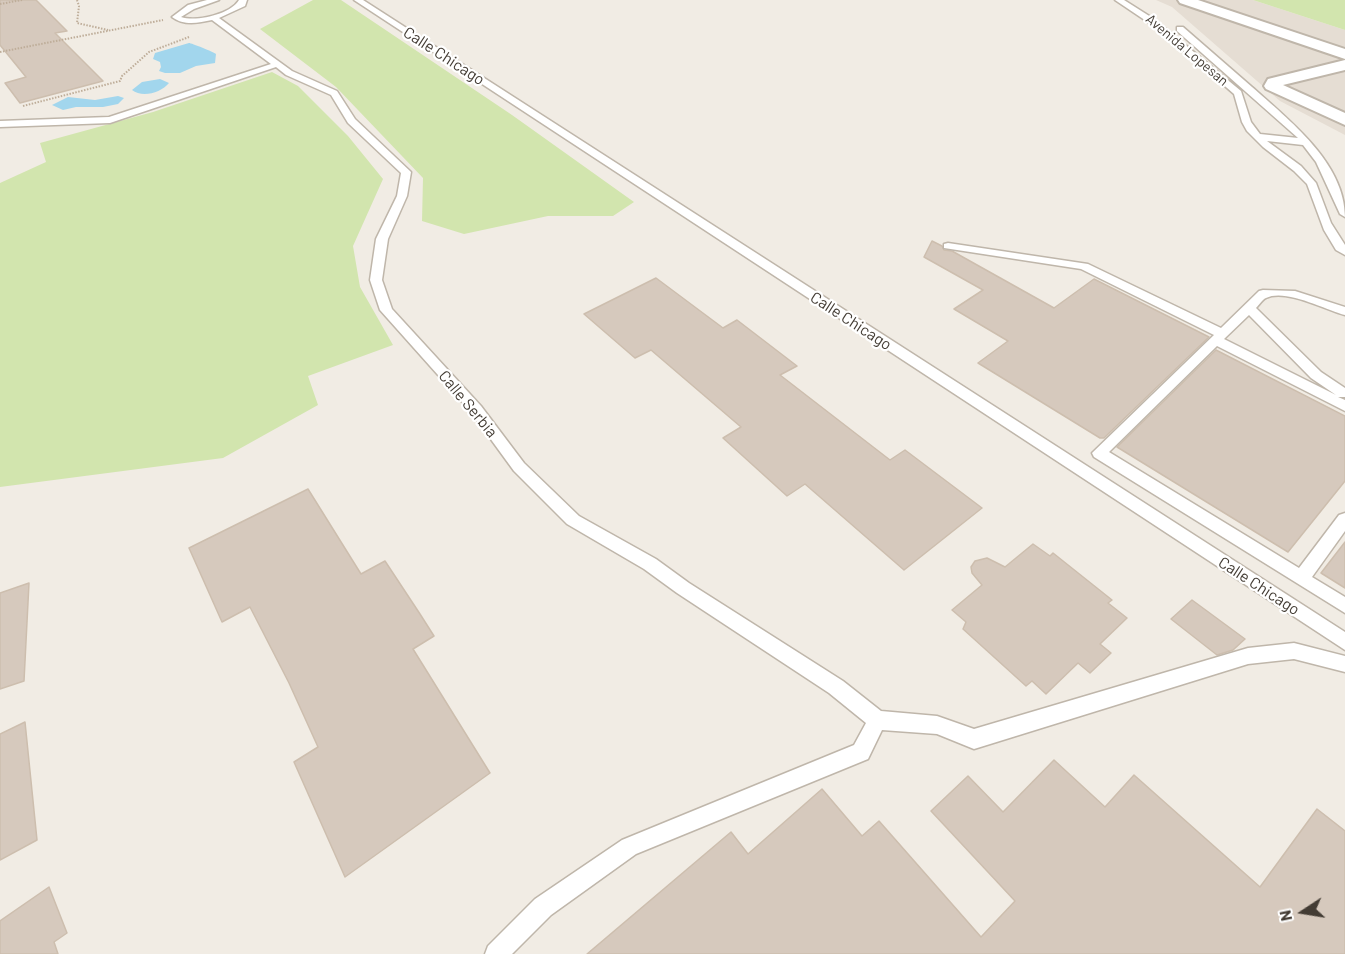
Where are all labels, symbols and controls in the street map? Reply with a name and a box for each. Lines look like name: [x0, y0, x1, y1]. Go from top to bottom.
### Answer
street label: Avenida Lopesan: [1142, 11, 1232, 89]
street label: Calle Chicago: [400, 23, 488, 89]
street label: Calle Chicago: [807, 288, 895, 354]
street label: Calle Serbia: [434, 367, 502, 441]
street label: Calle Chicago: [1215, 553, 1303, 619]
north arrow: [1273, 882, 1333, 942]
text: N: [1275, 909, 1295, 923]

